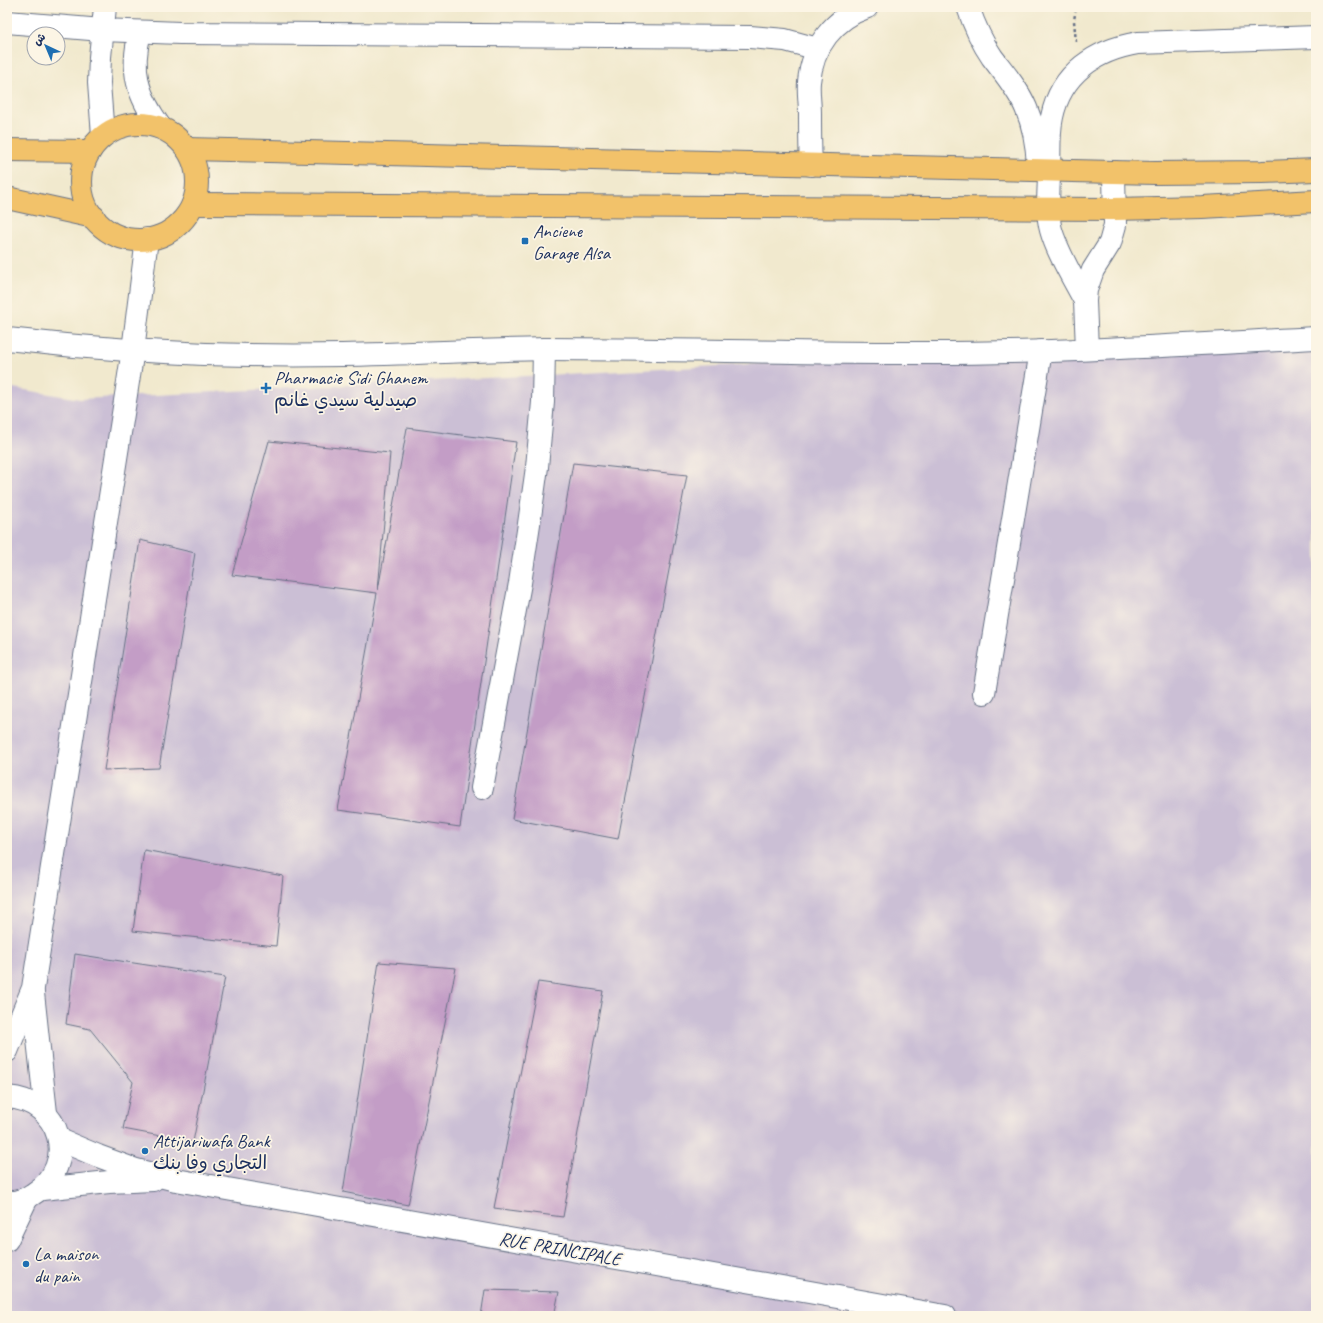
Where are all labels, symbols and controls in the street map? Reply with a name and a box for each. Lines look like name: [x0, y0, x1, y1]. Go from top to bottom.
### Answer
north arrow: [26, 26, 66, 66]
text: ش: [30, 30, 48, 48]
place label: Anciene Garage Alsa: [533, 219, 612, 265]
marker: Anciene Garage Alsa: [520, 236, 530, 246]
place label: Pharmacie Sidi Ghanem صيدلية سيدي غانم: [274, 366, 429, 414]
marker: Pharmacie Sidi Ghanem صيدلية سيدي غانم: [261, 383, 271, 393]
place label: Attijariwafa Bank التجاري وفا بنك: [153, 1129, 271, 1177]
marker: Attijariwafa Bank التجاري وفا بنك: [140, 1146, 150, 1156]
street label: RUE PRINCIPALE: [497, 1226, 625, 1272]
place label: La maison du pain: [34, 1242, 100, 1288]
marker: La maison du pain: [21, 1259, 31, 1269]

